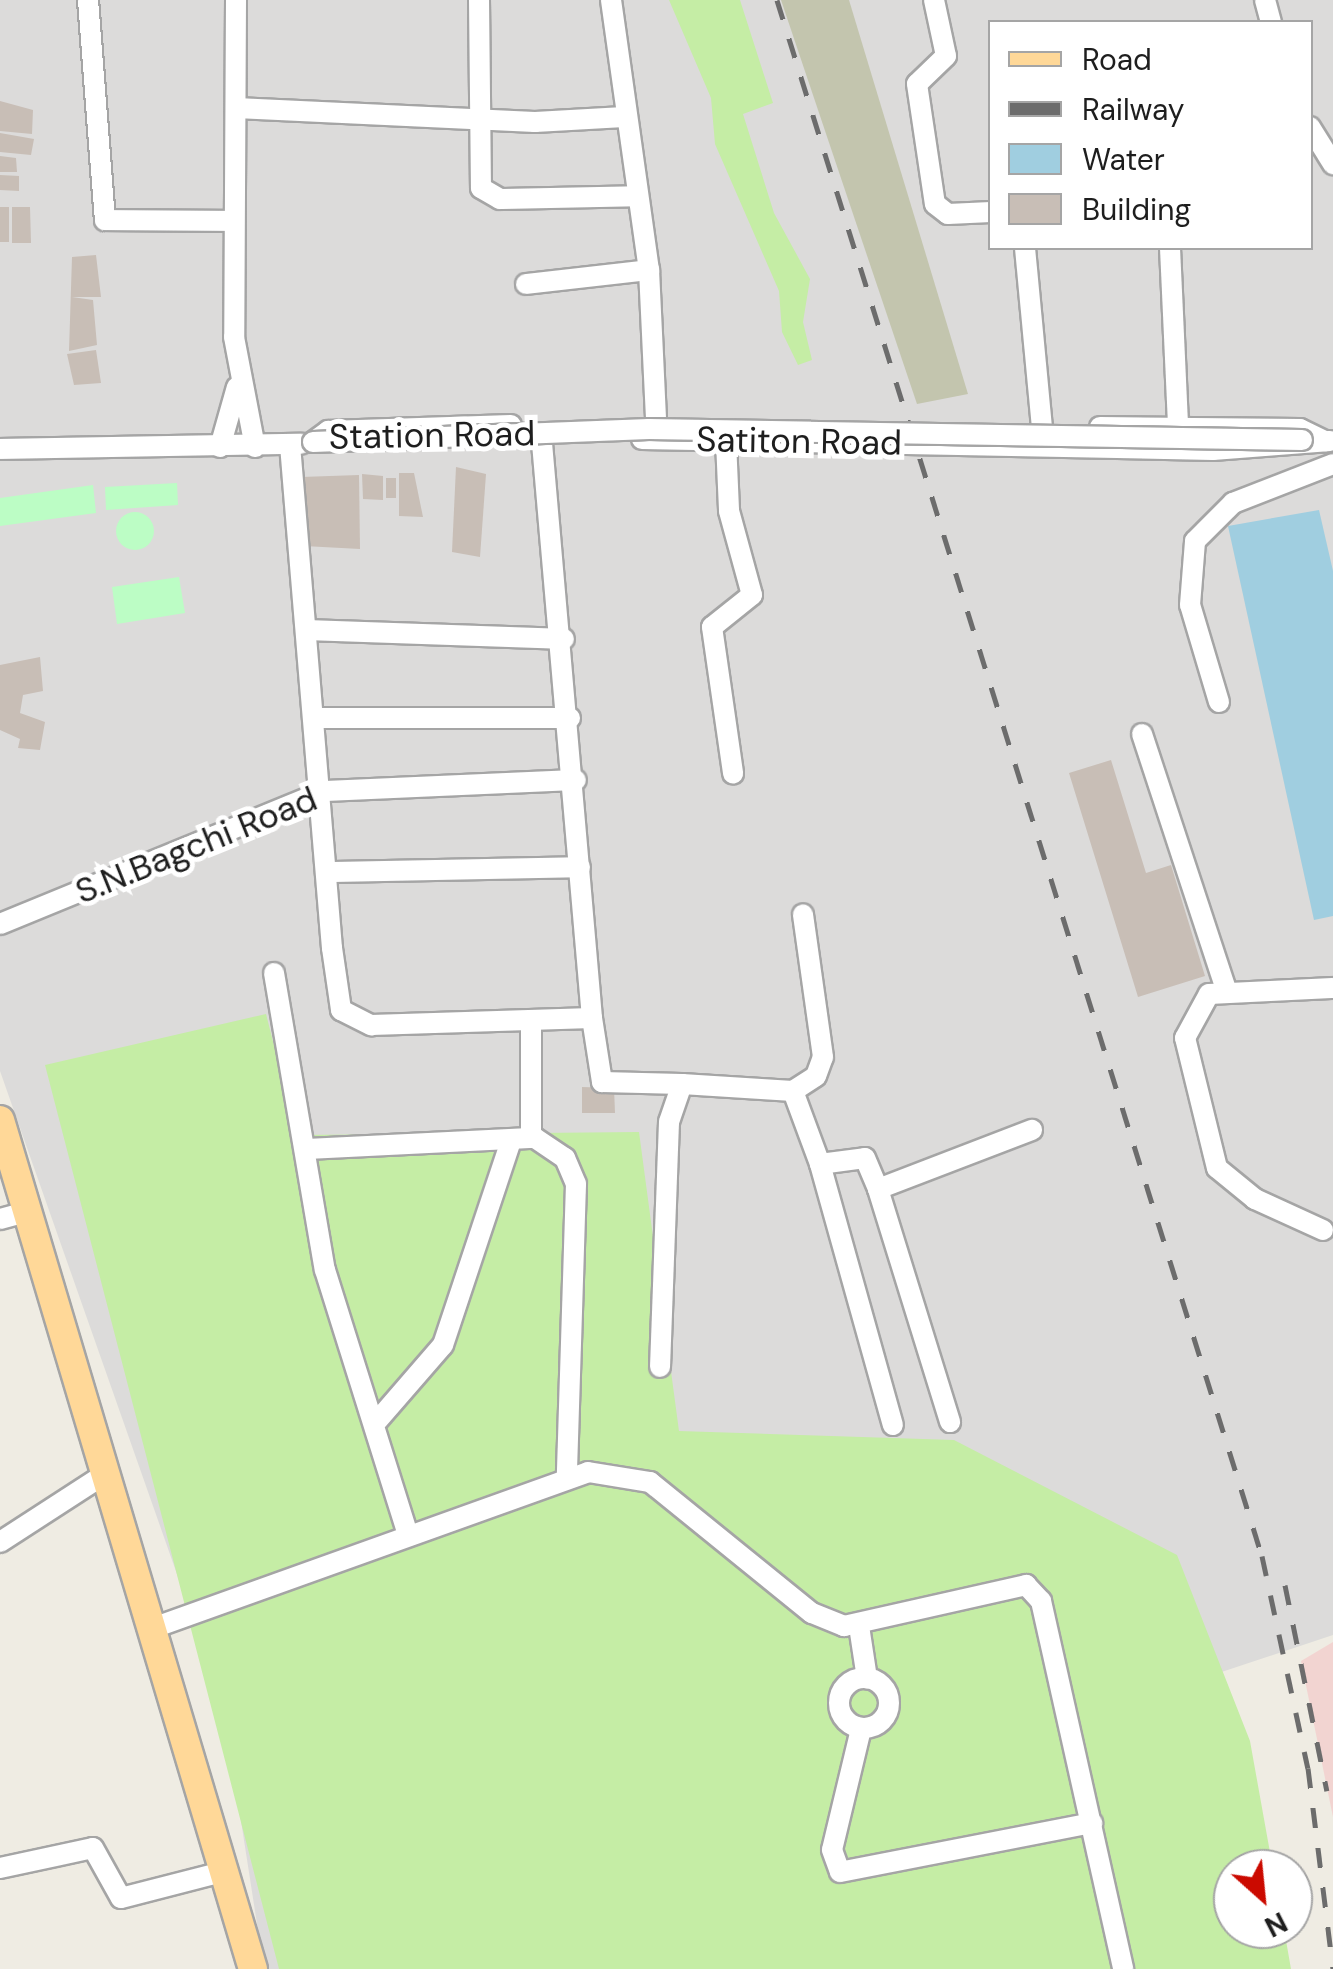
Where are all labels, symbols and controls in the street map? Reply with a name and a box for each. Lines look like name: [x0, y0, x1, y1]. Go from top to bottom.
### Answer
legend: [988, 20, 1313, 250]
text: Road: [1082, 40, 1152, 79]
text: Railway: [1082, 90, 1185, 129]
text: Water: [1082, 140, 1165, 179]
text: Building: [1082, 190, 1191, 229]
street label: Station Road: [328, 412, 536, 458]
street label: Satiton Road: [696, 418, 902, 464]
street label: S.N.Bagchi Road: [69, 777, 323, 913]
north arrow: [1213, 1849, 1313, 1949]
text: N: [1258, 1903, 1293, 1946]

